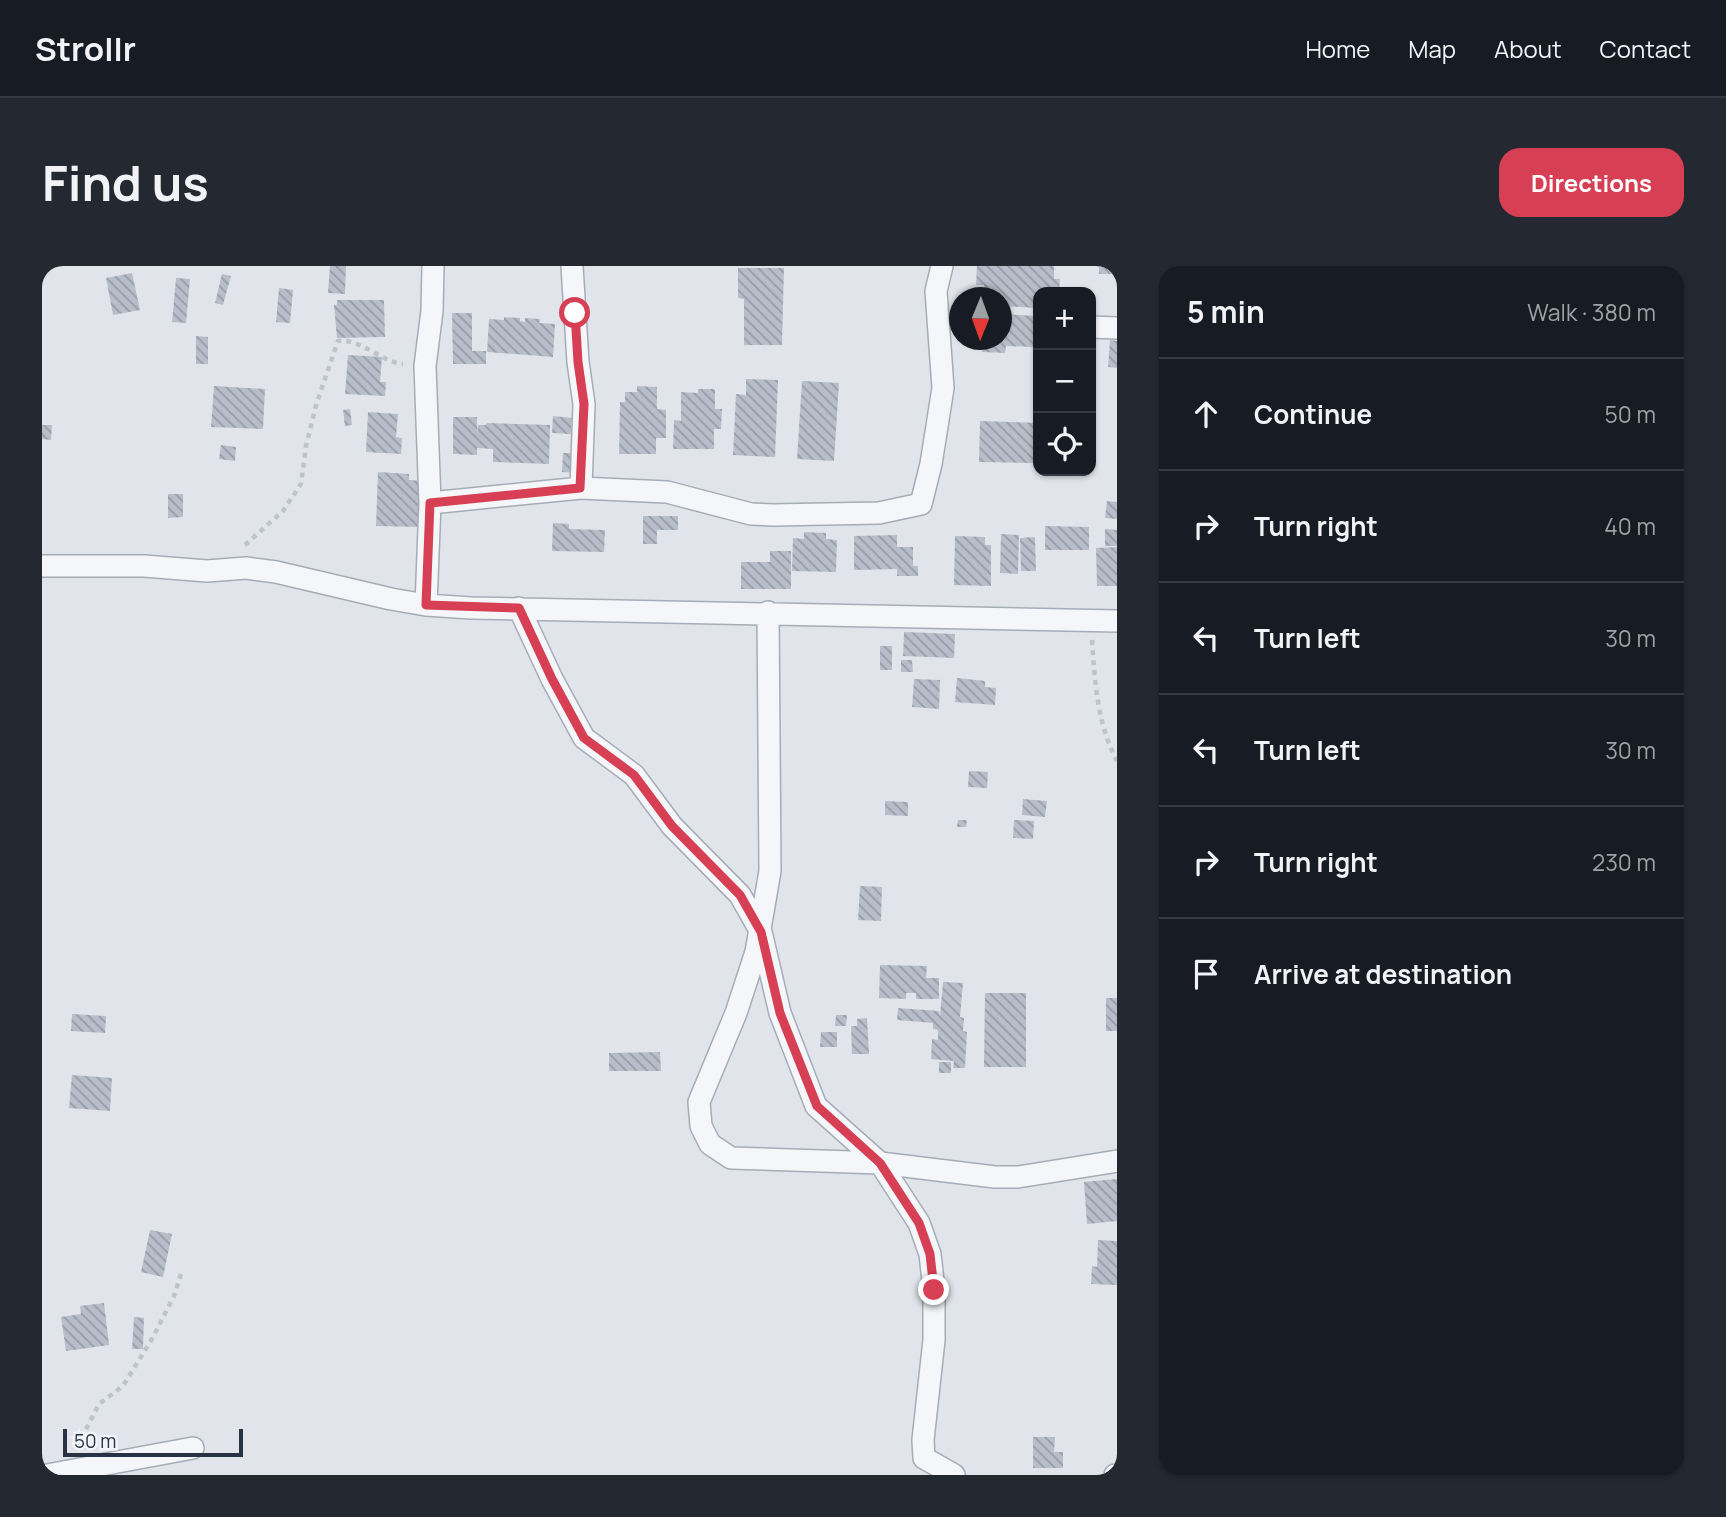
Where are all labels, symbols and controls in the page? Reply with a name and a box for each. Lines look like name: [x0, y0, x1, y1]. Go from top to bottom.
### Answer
text: Strollr: [35, 26, 136, 71]
text: Home: [1305, 32, 1370, 65]
text: Map: [1408, 32, 1456, 65]
text: About: [1494, 32, 1562, 65]
text: Contact: [1600, 32, 1691, 65]
button: Directions: [1499, 148, 1684, 217]
text: Find us: [42, 149, 209, 216]
north arrow: [949, 287, 1012, 350]
map controls: [1033, 287, 1096, 476]
button: +: [1033, 287, 1096, 350]
text: 5 min: [1187, 291, 1265, 332]
text: Walk · 380 m: [1527, 296, 1656, 328]
route start: [559, 297, 590, 328]
button: −: [1033, 350, 1096, 413]
icon: ahead: [1187, 395, 1225, 433]
text: Continue: [1254, 396, 1372, 432]
text: 50 m: [1605, 398, 1656, 430]
button: locate: [1033, 413, 1096, 476]
icon: right: [1187, 507, 1225, 545]
text: Turn right: [1254, 508, 1378, 544]
text: 40 m: [1604, 510, 1656, 542]
icon: left: [1187, 619, 1225, 657]
text: Turn left: [1254, 620, 1361, 656]
text: 30 m: [1605, 622, 1656, 654]
icon: left: [1187, 731, 1225, 769]
text: Turn left: [1254, 732, 1361, 768]
text: 30 m: [1605, 734, 1656, 766]
icon: right: [1187, 843, 1225, 881]
text: Turn right: [1254, 844, 1378, 880]
text: 230 m: [1592, 846, 1656, 878]
icon: arrive: [1187, 955, 1225, 993]
text: Arrive at destination: [1254, 956, 1512, 992]
route end: [918, 1274, 949, 1305]
scale bar: [63, 1426, 243, 1458]
text: 50 m: [74, 1428, 116, 1454]

